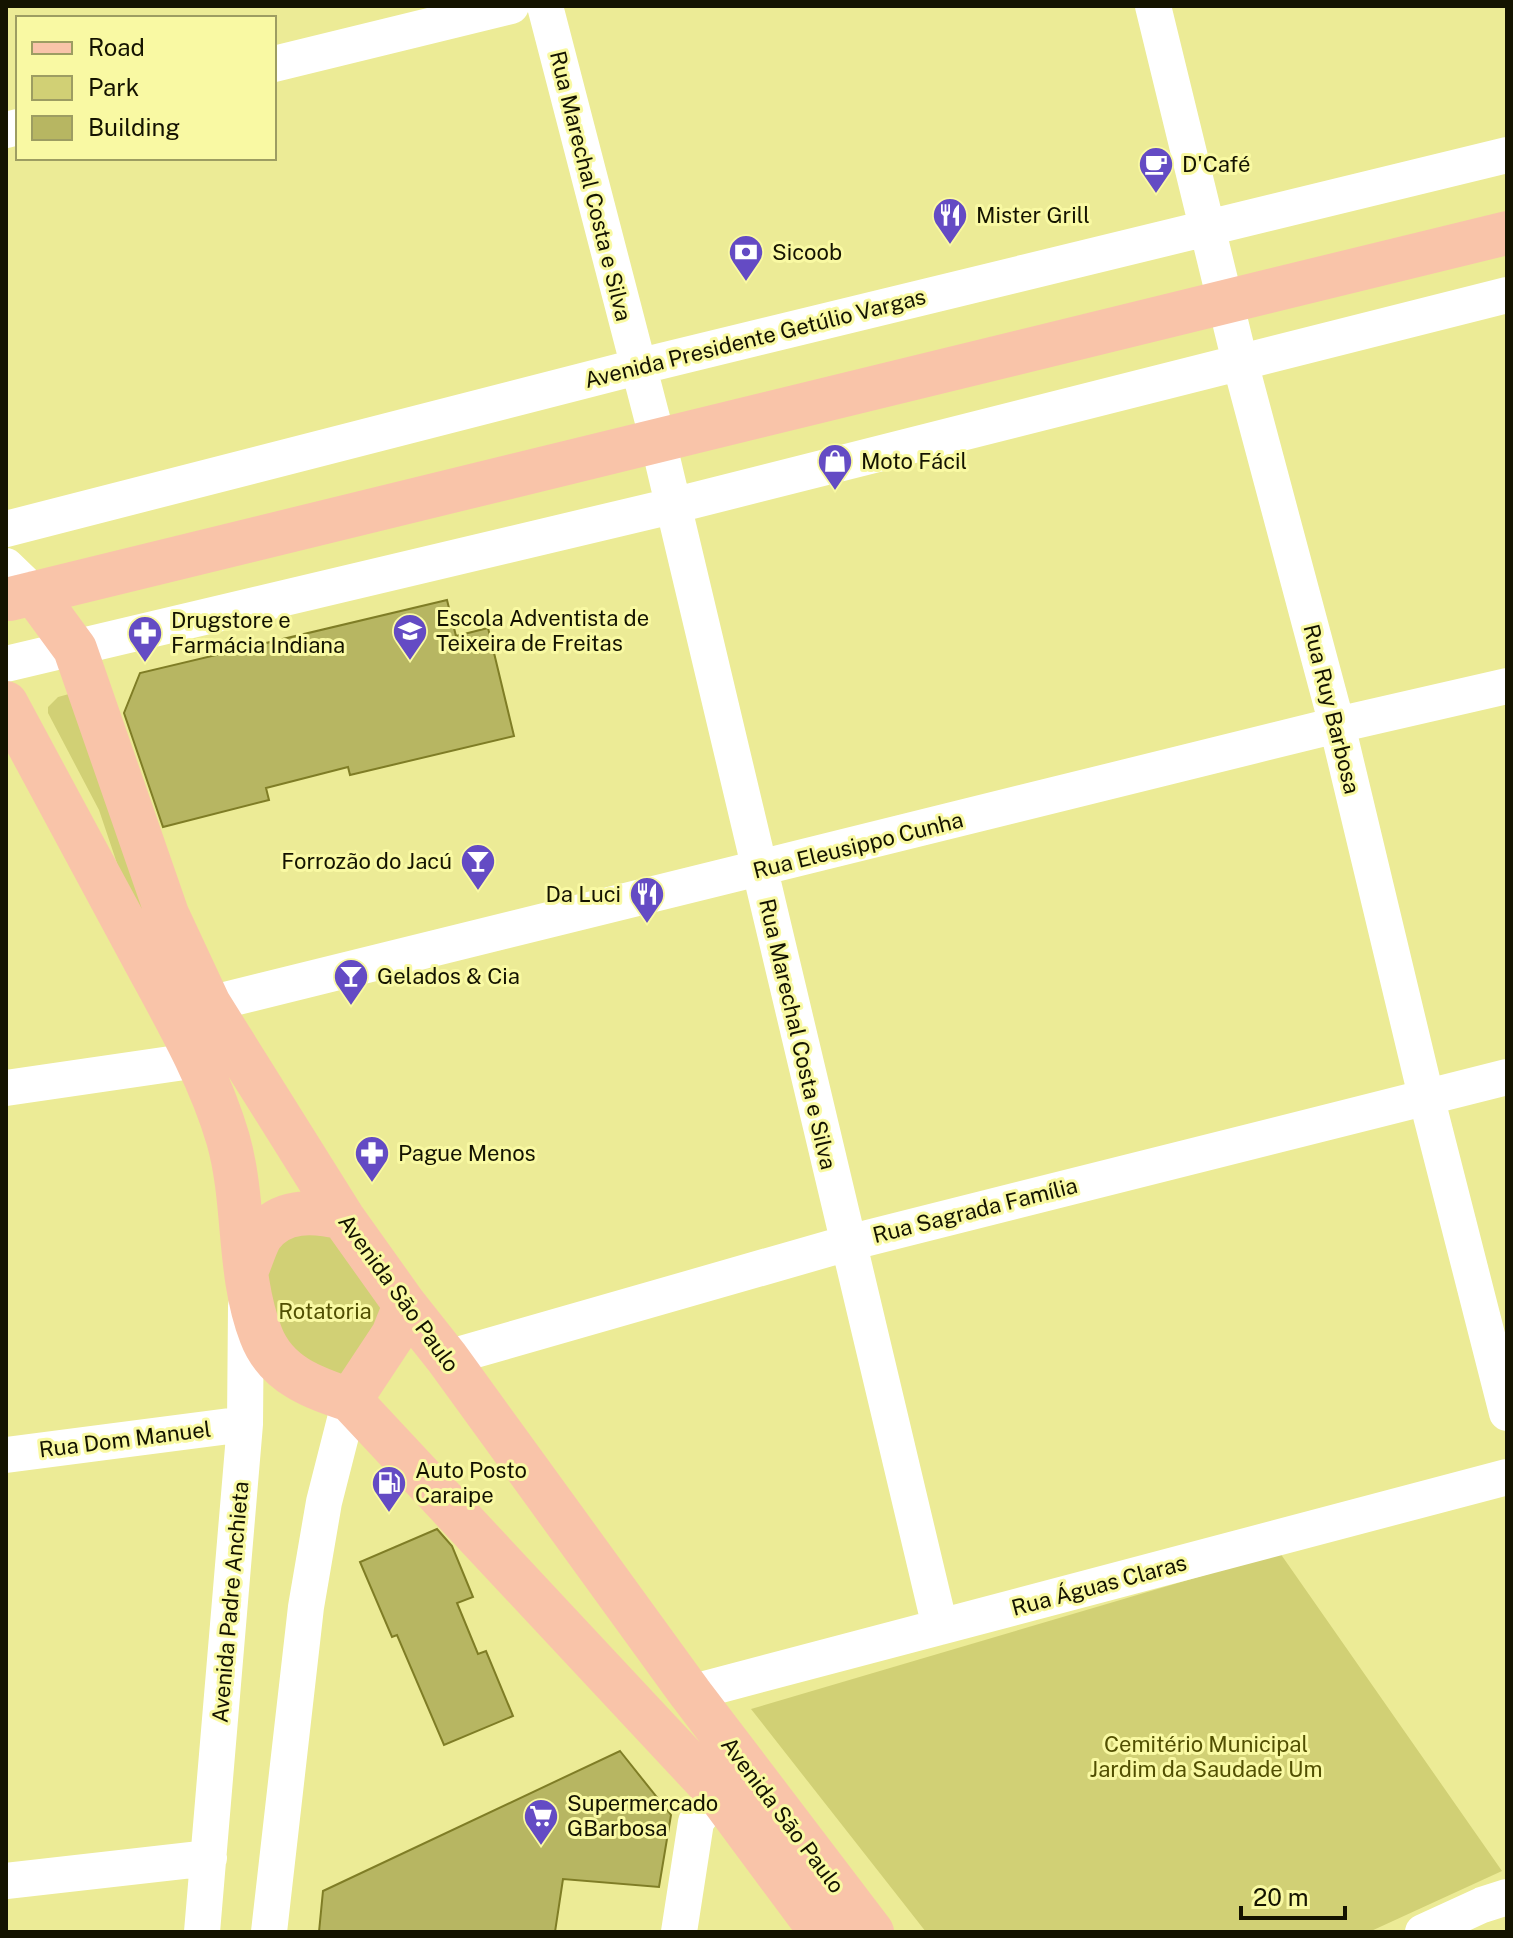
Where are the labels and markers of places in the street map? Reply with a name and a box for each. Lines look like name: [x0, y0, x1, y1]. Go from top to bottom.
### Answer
cafe icon: D'Café: [1137, 145, 1175, 195]
place label: D'Café: [1182, 151, 1251, 177]
restaurant icon: Mister Grill: [931, 196, 969, 246]
place label: Mister Grill: [976, 202, 1090, 228]
bank icon: Sicoob: [727, 233, 765, 283]
place label: Sicoob: [772, 239, 842, 265]
shop icon: Moto Fácil: [816, 442, 854, 492]
place label: Moto Fácil: [861, 448, 967, 474]
place label: Escola Adventista de Teixeira de Freitas: [436, 605, 649, 656]
place label: Drugstore e Farmácia Indiana: [171, 607, 345, 658]
school or university icon: Escola Adventista de Teixeira de Freitas: [391, 612, 429, 662]
pharmacy icon: Drugstore e Farmácia Indiana: [126, 614, 164, 664]
bar icon: Forrozão do Jacú: [459, 842, 497, 892]
place label: Forrozão do Jacú: [281, 848, 452, 874]
restaurant icon: Da Luci: [628, 875, 666, 925]
place label: Da Luci: [545, 881, 621, 907]
bar icon: Gelados & Cia: [332, 957, 370, 1007]
place label: Gelados & Cia: [377, 963, 520, 989]
pharmacy icon: Pague Menos: [353, 1134, 391, 1184]
place label: Pague Menos: [398, 1140, 536, 1166]
place label: Auto Posto Caraipe: [415, 1457, 527, 1508]
fuel station icon: Auto Posto Caraipe: [370, 1464, 408, 1514]
place label: Supermercado GBarbosa: [567, 1790, 718, 1841]
supermarket icon: Supermercado GBarbosa: [522, 1797, 560, 1847]

